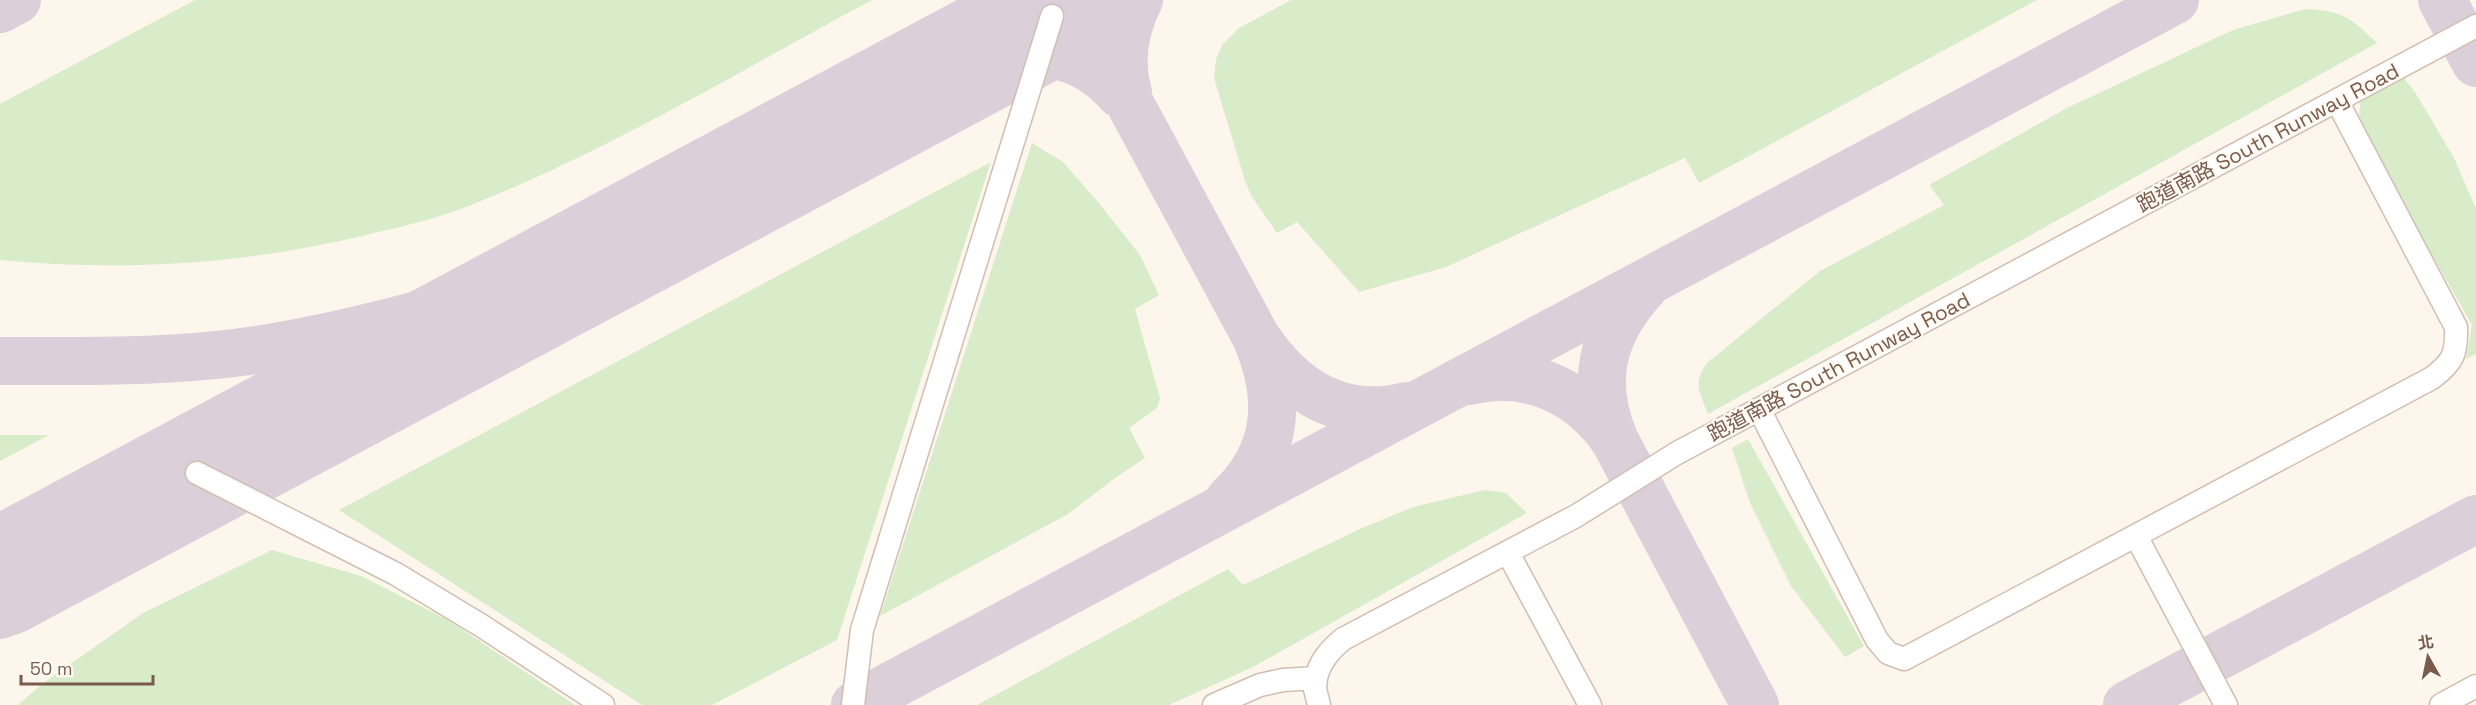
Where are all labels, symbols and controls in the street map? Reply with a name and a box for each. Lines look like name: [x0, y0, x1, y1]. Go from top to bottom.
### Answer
street label: 跑道南路 South Runway Road: [2132, 57, 2404, 218]
street label: 跑道南路 South Runway Road: [1703, 286, 1975, 447]
north arrow: [2398, 627, 2458, 687]
text: 北: [2416, 631, 2435, 654]
scale bar: [21, 648, 153, 686]
text: 50 m: [30, 657, 72, 680]

